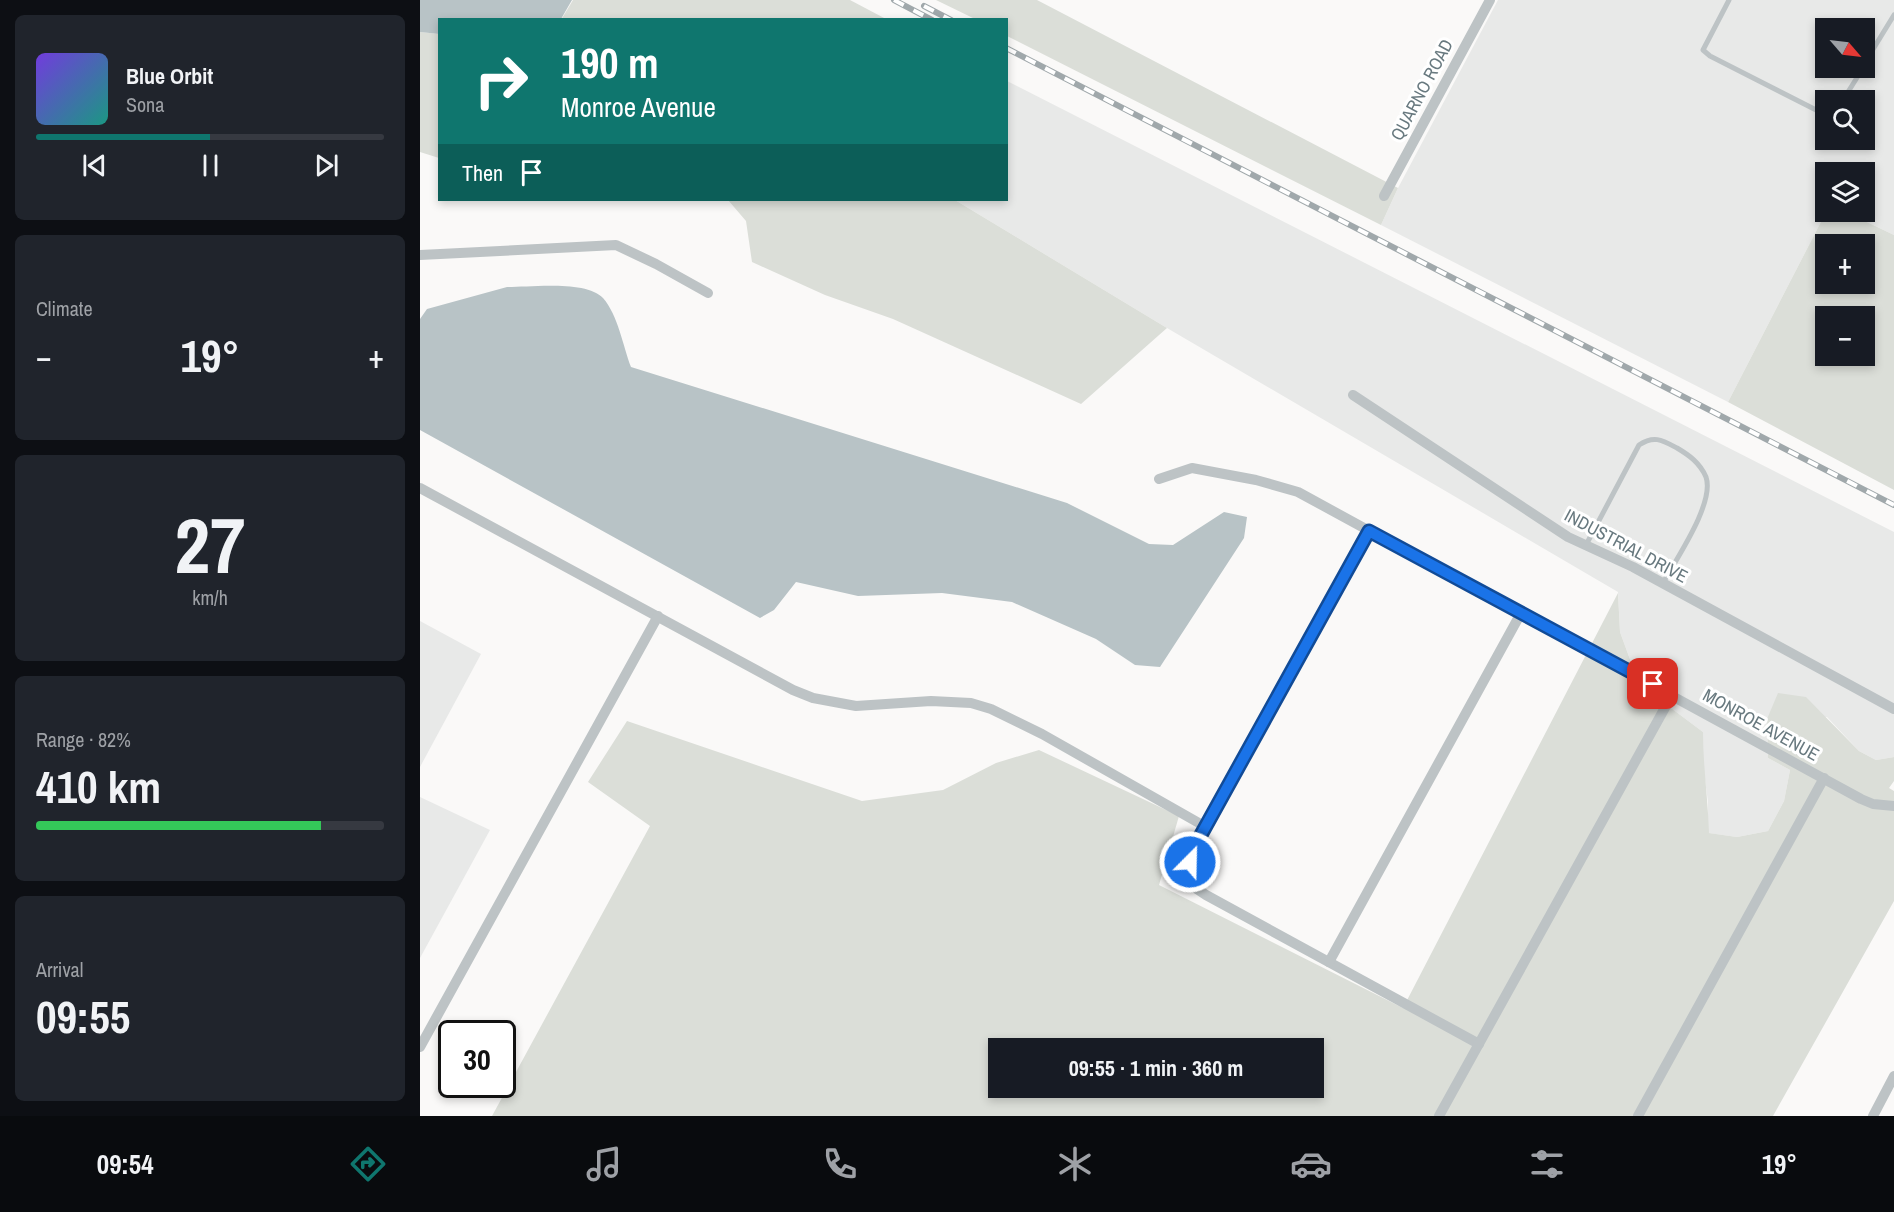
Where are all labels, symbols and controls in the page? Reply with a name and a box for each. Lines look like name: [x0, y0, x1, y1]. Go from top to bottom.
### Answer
north arrow: [1815, 18, 1875, 78]
map controls: [1815, 18, 1875, 366]
text: 190 m: [561, 35, 659, 91]
street label: QUARNO ROAD: [1384, 35, 1459, 145]
icon: right: [462, 42, 540, 120]
text: Blue Orbit: [126, 61, 213, 91]
text: Monroe Avenue: [561, 89, 716, 125]
button: search: [1815, 90, 1875, 150]
text: Sona: [126, 91, 164, 118]
icon: previous: [78, 149, 111, 182]
icon: pause: [194, 149, 227, 182]
icon: next: [310, 149, 343, 182]
icon: arrive: [515, 156, 548, 189]
text: Then: [462, 158, 503, 188]
button: layers: [1815, 162, 1875, 222]
button: +: [1815, 234, 1875, 294]
text: Climate: [36, 295, 93, 322]
button: −: [1815, 306, 1875, 366]
text: 19°: [180, 325, 240, 386]
text: −: [36, 334, 52, 378]
text: +: [368, 334, 384, 378]
text: 27: [174, 492, 246, 597]
street label: INDUSTRIAL DRIVE: [1560, 502, 1692, 589]
text: km/h: [192, 584, 228, 611]
pin: [1627, 658, 1678, 709]
icon: arrive: [1636, 667, 1669, 700]
street label: MONROE AVENUE: [1699, 682, 1824, 767]
text: Range · 82%: [36, 726, 131, 753]
text: 410 km: [36, 756, 161, 817]
position arrow: [1158, 830, 1222, 894]
text: Arrival: [36, 956, 83, 983]
text: 09:55: [36, 986, 130, 1047]
speed limit sign: 30: [438, 1020, 516, 1098]
text: 09:55 · 1 min · 360 m: [1069, 1053, 1243, 1083]
icon: directions: [347, 1143, 389, 1185]
icon: music: [583, 1143, 625, 1185]
icon: phone: [819, 1143, 861, 1185]
icon: climate: [1054, 1143, 1096, 1185]
icon: car: [1290, 1143, 1332, 1185]
icon: filters: [1526, 1143, 1568, 1185]
text: 09:54: [97, 1146, 153, 1182]
text: 19°: [1762, 1146, 1797, 1182]

